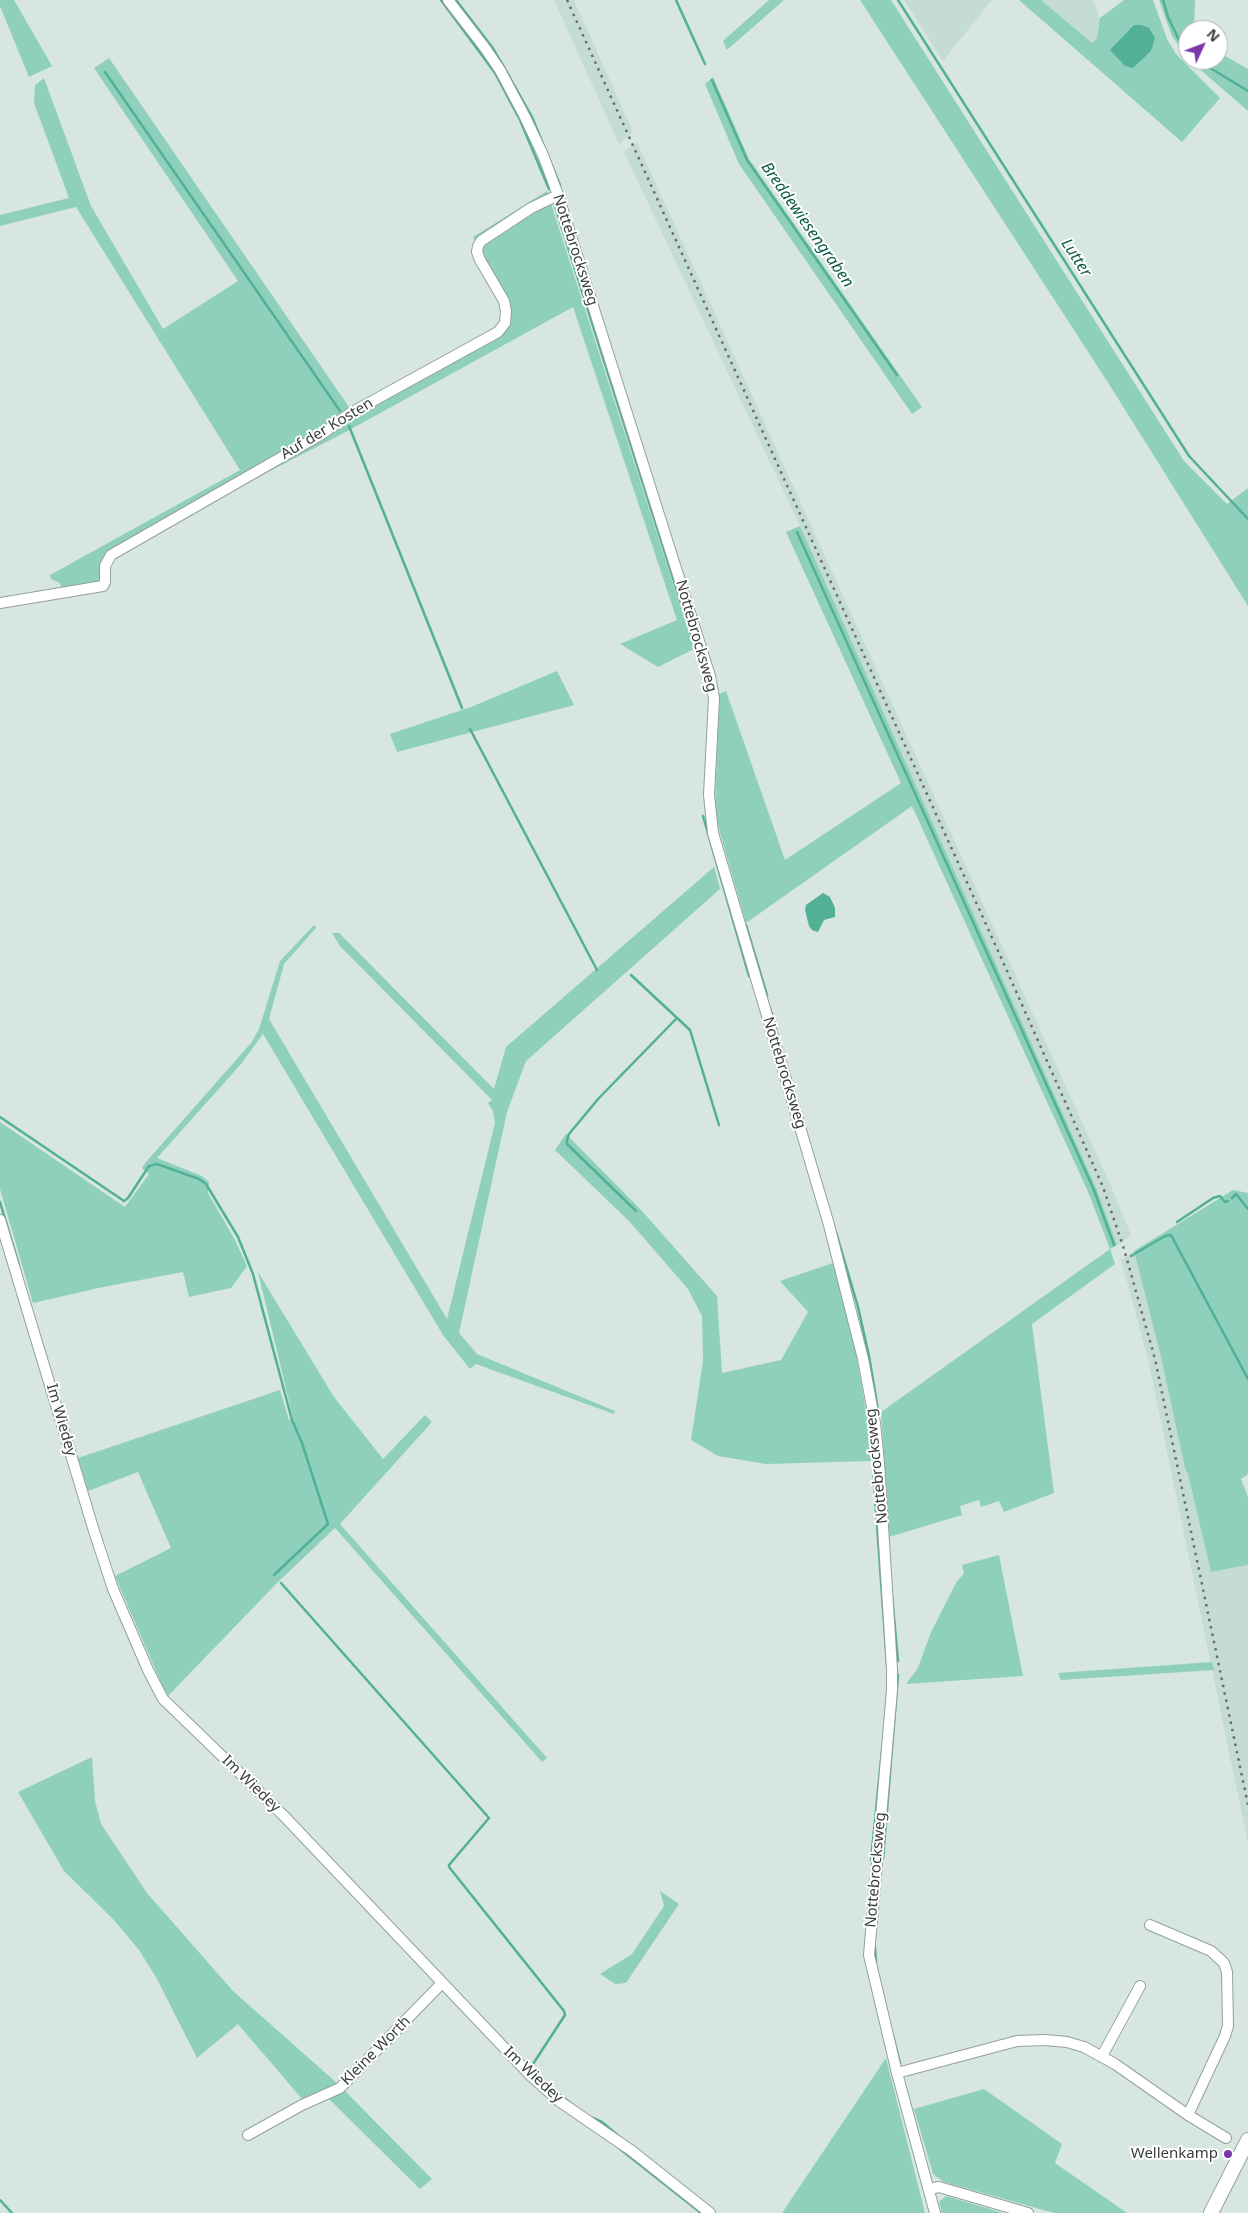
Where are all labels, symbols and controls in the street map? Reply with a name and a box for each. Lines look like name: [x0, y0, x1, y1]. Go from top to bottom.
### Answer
north arrow: [1178, 20, 1228, 70]
text: N: [1203, 24, 1224, 46]
water label: Breddewiesengraben: [757, 159, 857, 291]
street label: Nottebrocksweg: [549, 192, 601, 308]
water label: Lutter: [1057, 235, 1095, 281]
street label: Auf der Kosten: [278, 394, 376, 464]
street label: Nottebrocksweg: [671, 578, 721, 694]
street label: Nottebrocksweg: [758, 1015, 810, 1131]
street label: Im Wiedey: [42, 1382, 80, 1458]
street label: Nottebrocksweg: [862, 1407, 892, 1525]
street label: Im Wiedey: [218, 1752, 284, 1816]
street label: Nottebrocksweg: [862, 1812, 890, 1928]
street label: Kleine Worth: [338, 2013, 414, 2089]
street label: Im Wiedey: [500, 2043, 566, 2107]
place label: Wellenkamp: [1131, 2145, 1218, 2163]
marker: Wellenkamp: [1222, 2148, 1234, 2160]

